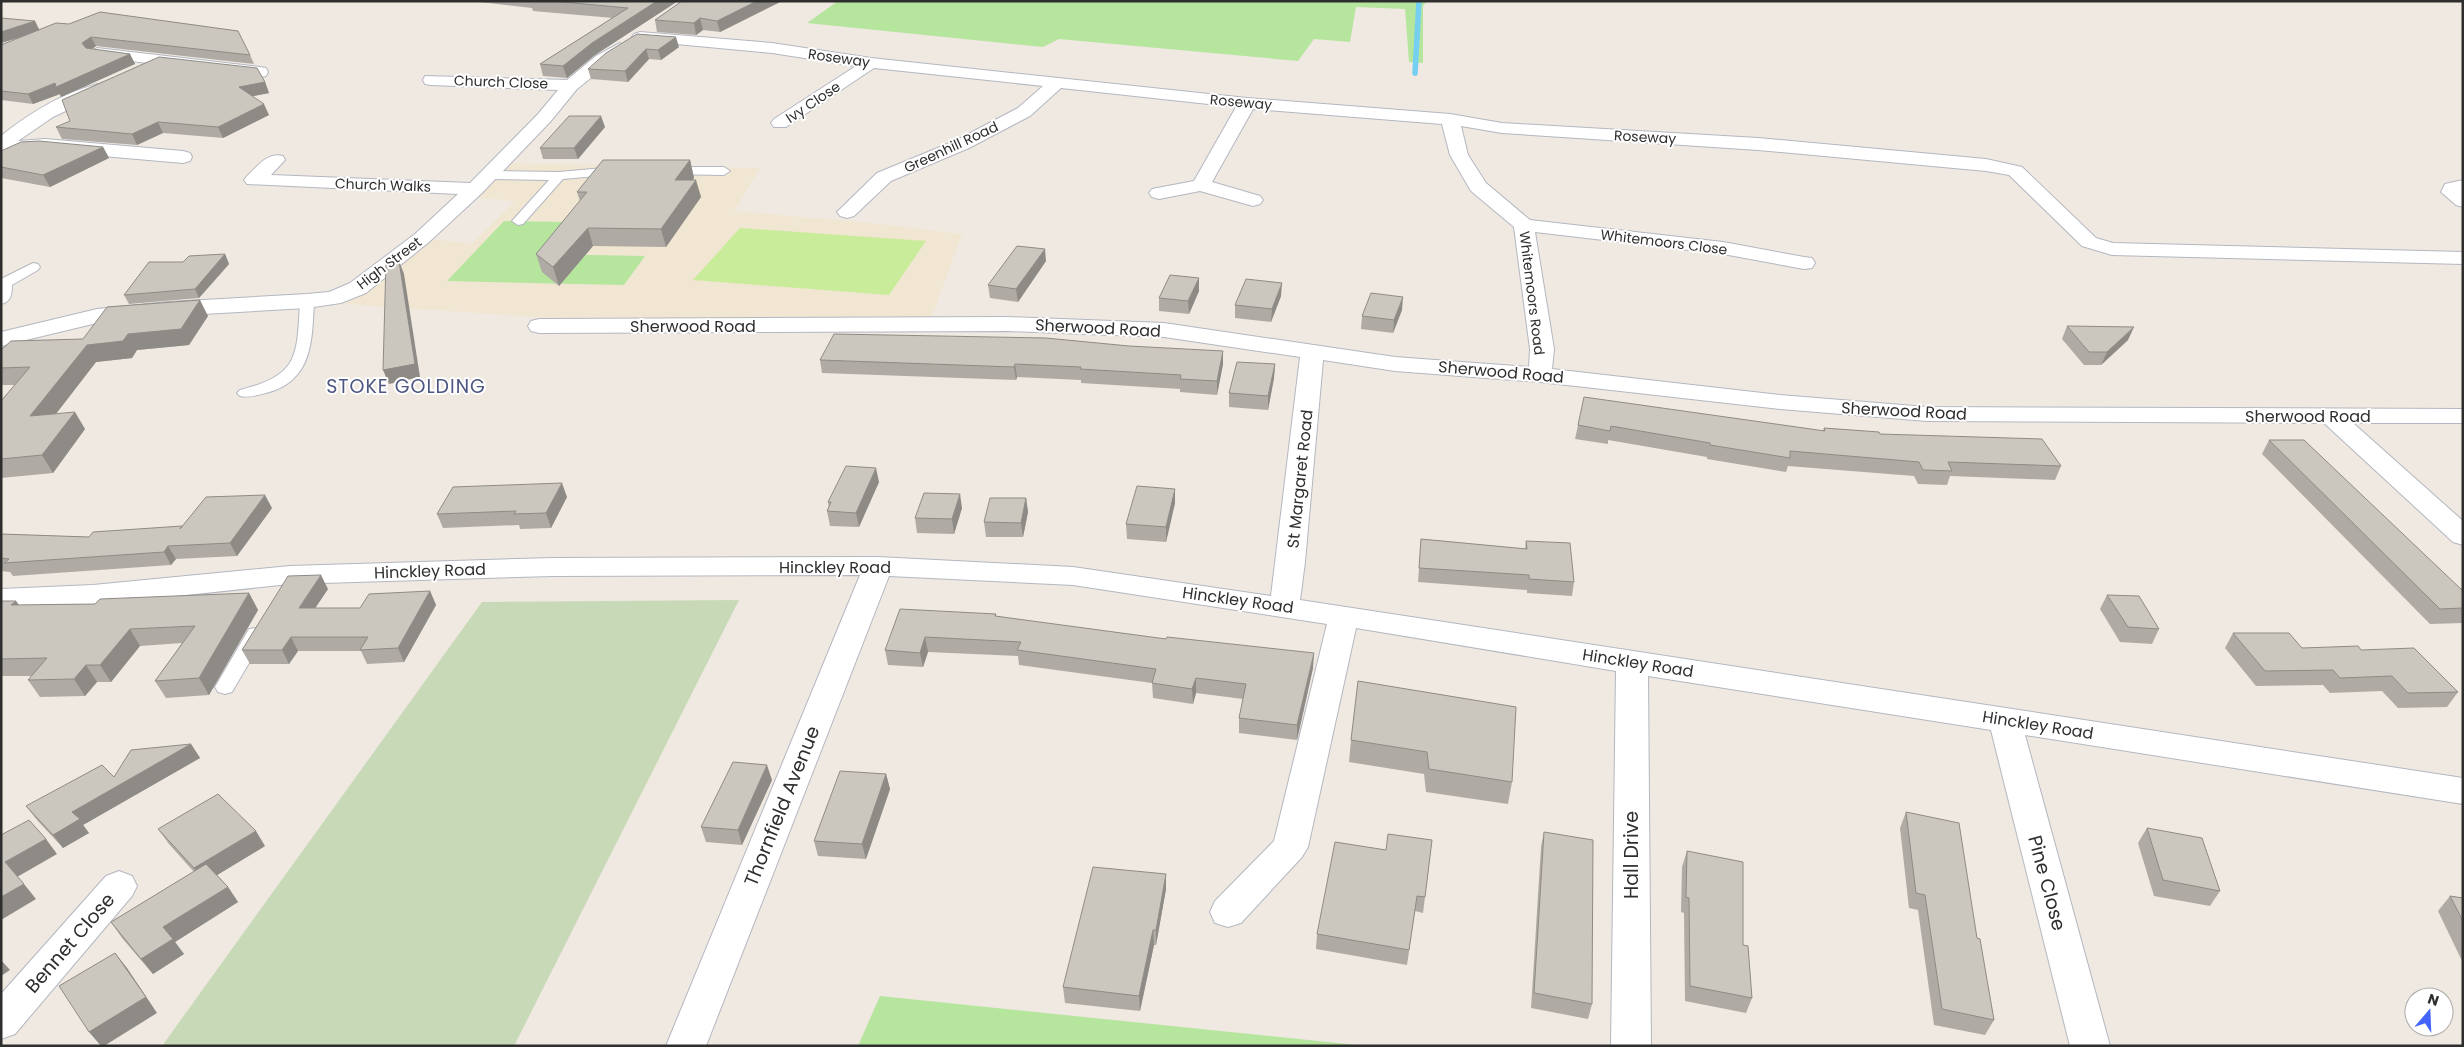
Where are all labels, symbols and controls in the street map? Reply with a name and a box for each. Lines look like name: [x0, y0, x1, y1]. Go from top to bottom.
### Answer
street label: Roseway: [807, 44, 871, 72]
street label: Church Close: [454, 70, 549, 94]
street label: Ivy Close: [782, 76, 845, 128]
street label: Roseway: [1209, 89, 1273, 115]
street label: Greenhill Road: [901, 116, 1001, 178]
street label: Roseway: [1613, 125, 1677, 149]
street label: Church Walks: [335, 173, 431, 197]
street label: Whitemoors Close: [1599, 224, 1729, 260]
street label: Whitemoors Road: [1514, 230, 1550, 356]
street label: High Street: [353, 232, 425, 294]
street label: Sherwood Road: [1035, 313, 1161, 343]
street label: Sherwood Road: [630, 315, 756, 338]
street label: Sherwood Road: [1437, 355, 1565, 389]
district label: STOKE GOLDING: [326, 373, 486, 400]
street label: Sherwood Road: [1841, 396, 1967, 426]
street label: Sherwood Road: [2245, 405, 2371, 428]
street label: St Margaret Road: [1281, 409, 1319, 549]
street label: Hinckley Road: [779, 556, 891, 579]
street label: Hinckley Road: [374, 558, 486, 584]
street label: Hinckley Road: [1181, 581, 1295, 619]
street label: Hinckley Road: [1581, 643, 1695, 683]
street label: Hinckley Road: [1981, 705, 2095, 745]
street label: Thornfield Avenue: [738, 722, 826, 890]
street label: Hall Drive: [1618, 811, 1645, 899]
street label: Pine Close: [2021, 832, 2073, 934]
street label: Bennet Close: [19, 887, 121, 999]
north arrow: [2404, 987, 2454, 1037]
text: N: [2425, 989, 2441, 1011]

